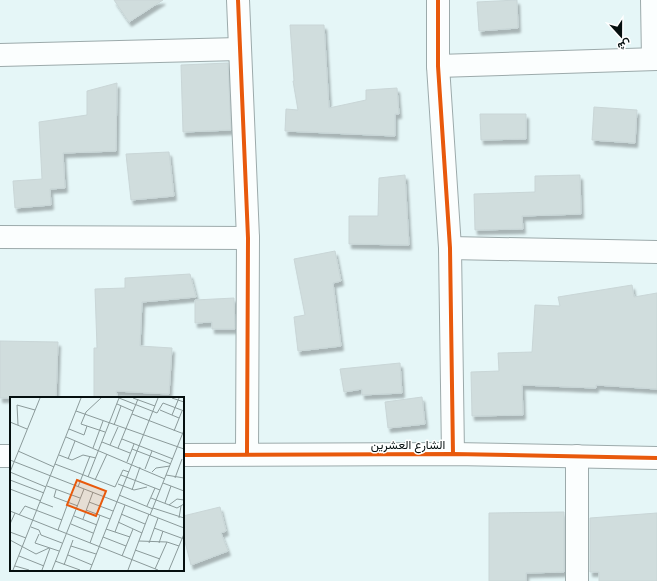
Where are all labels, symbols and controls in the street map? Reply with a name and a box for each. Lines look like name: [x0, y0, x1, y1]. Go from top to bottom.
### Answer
north arrow: [601, 16, 641, 56]
text: ش: [616, 36, 633, 54]
inset map: [10, 397, 184, 571]
street label: الشارع العشرين: [371, 437, 445, 454]

